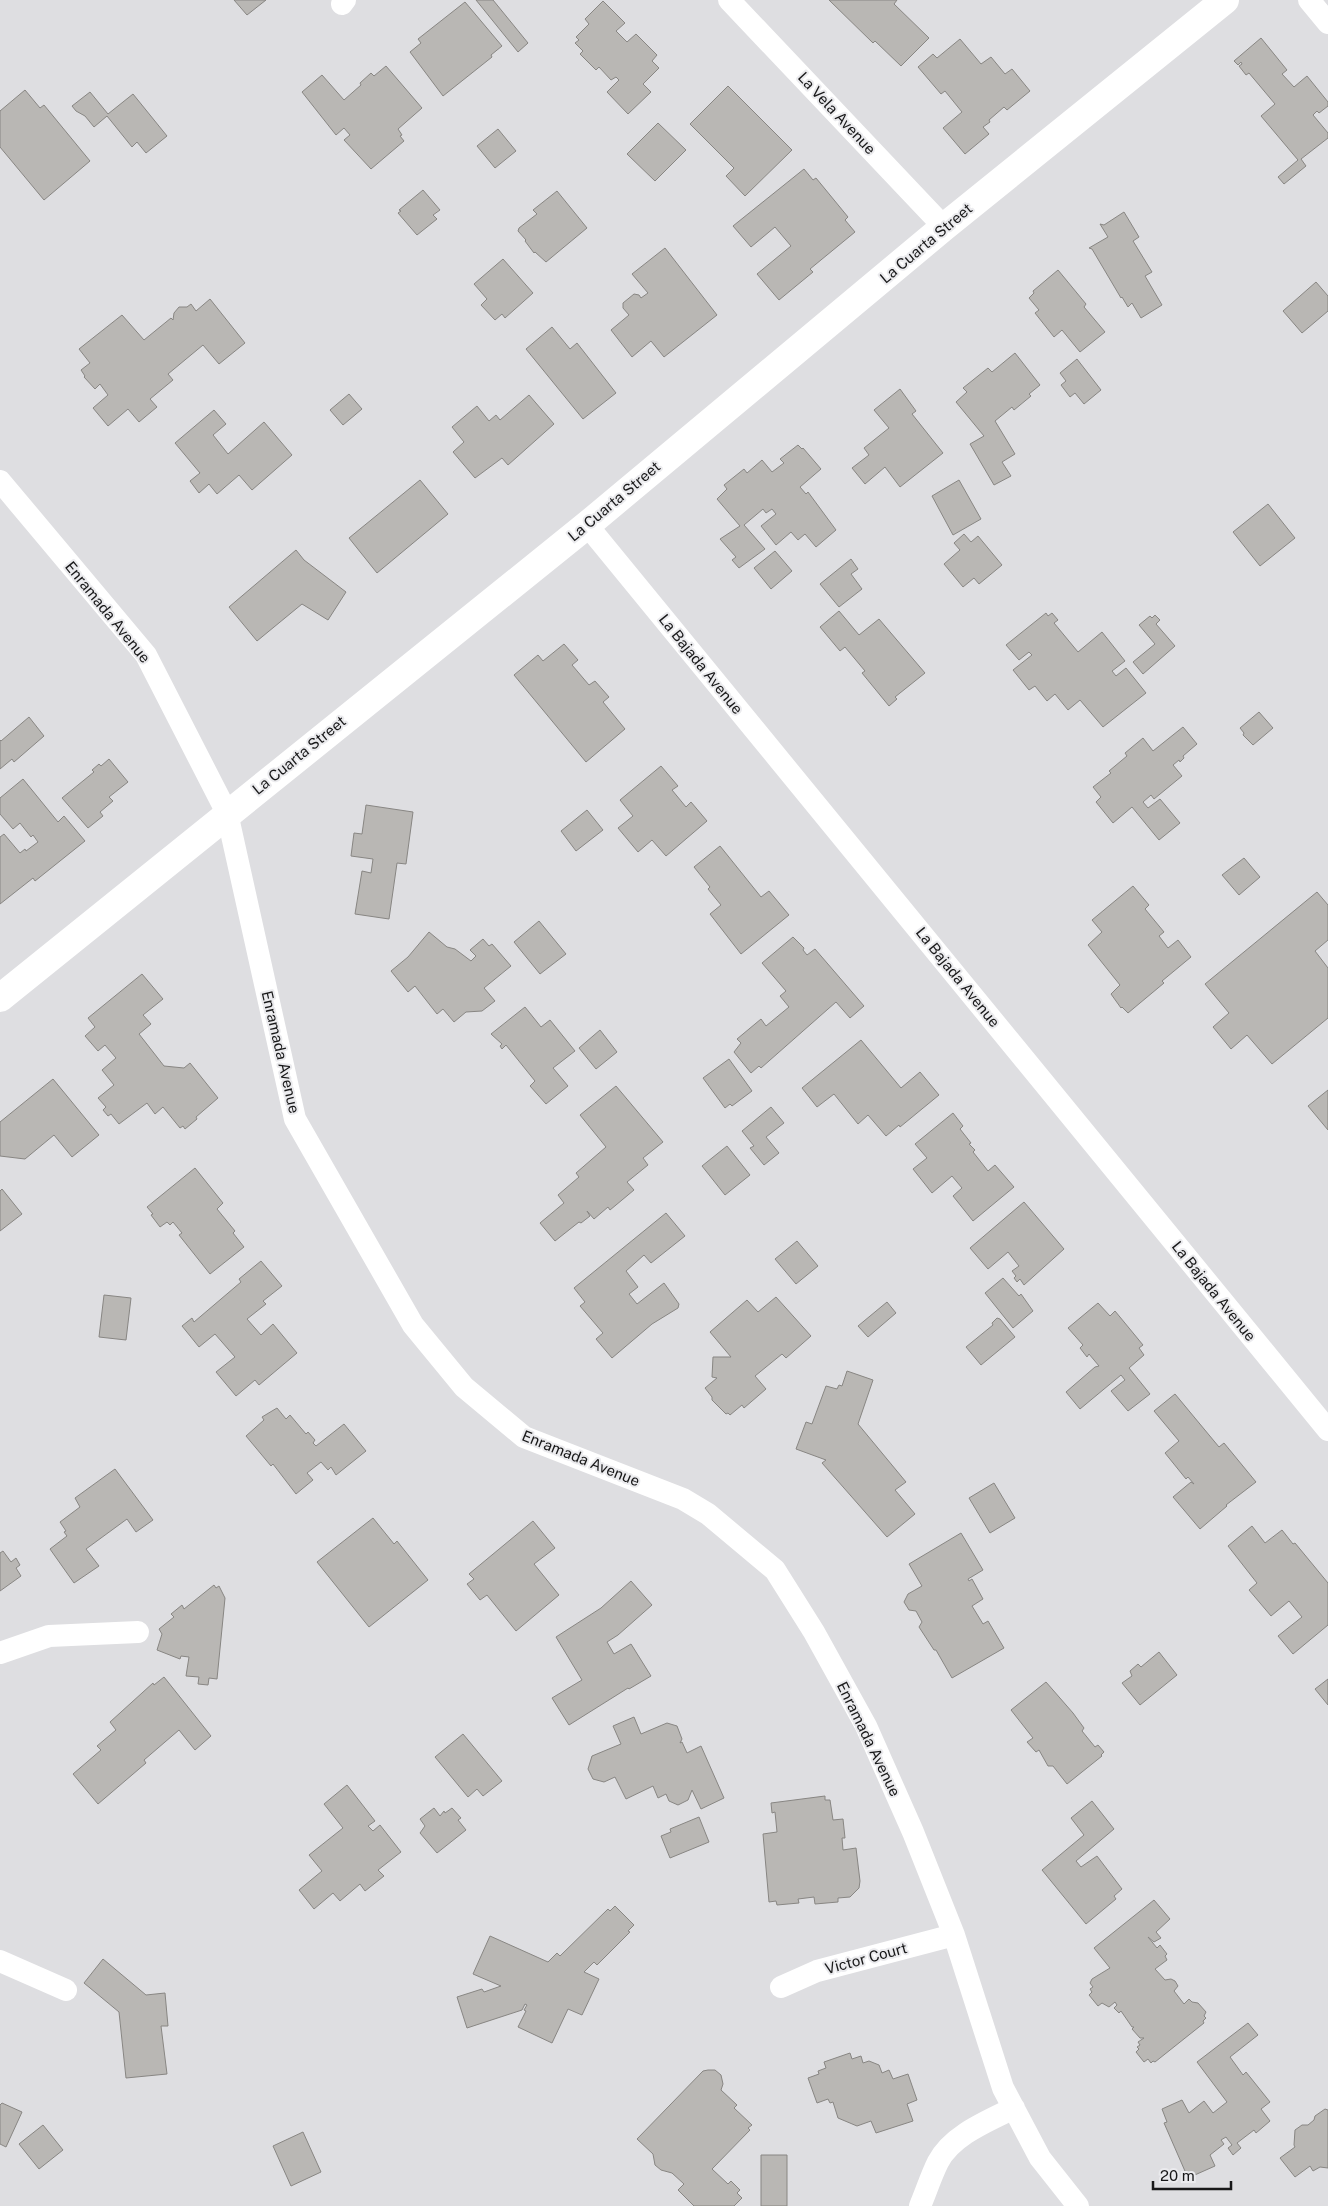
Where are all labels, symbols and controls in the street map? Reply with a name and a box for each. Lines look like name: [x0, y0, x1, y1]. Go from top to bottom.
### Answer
street label: La Vela Avenue: [795, 68, 879, 158]
street label: La Cuarta Street: [877, 199, 976, 286]
street label: La Cuarta Street: [565, 457, 664, 544]
street label: Enramada Avenue: [62, 558, 154, 666]
street label: La Bajada Avenue: [656, 611, 746, 717]
street label: La Cuarta Street: [249, 712, 349, 798]
street label: La Bajada Avenue: [913, 924, 1003, 1030]
street label: Enramada Avenue: [259, 989, 303, 1115]
street label: La Bajada Avenue: [1169, 1238, 1259, 1344]
street label: Enramada Avenue: [520, 1427, 642, 1489]
street label: Enramada Avenue: [834, 1679, 904, 1799]
street label: Victor Court: [823, 1939, 909, 1977]
scale bar: [1153, 2158, 1230, 2190]
text: 20 m: [1160, 2167, 1195, 2184]

